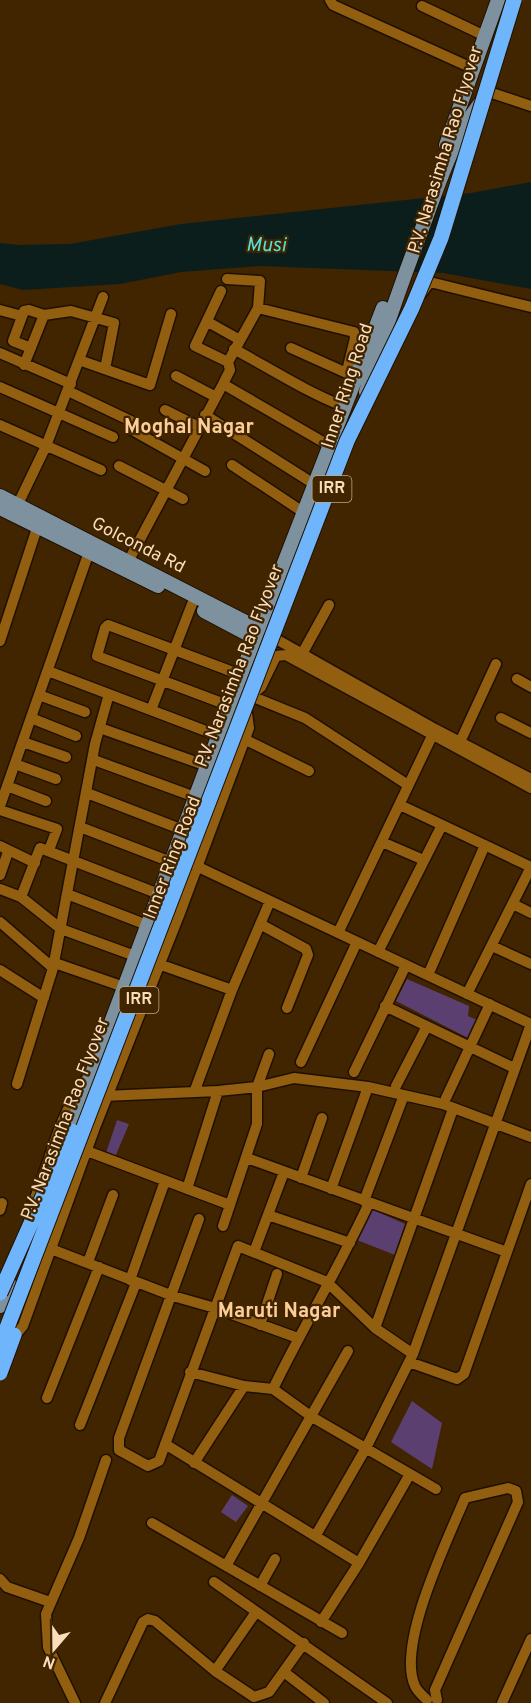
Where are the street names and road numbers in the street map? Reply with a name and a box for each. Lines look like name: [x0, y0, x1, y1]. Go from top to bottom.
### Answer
street label: P.V. Narasimha Rao Flyover: [403, 43, 489, 257]
street label: Inner Ring Road: [317, 321, 379, 451]
road number: IRR: [312, 476, 352, 502]
street label: Golconda Rd: [87, 513, 189, 579]
street label: P.V. Narasimha Rao Flyover: [191, 561, 289, 771]
street label: Inner Ring Road: [139, 793, 207, 923]
road number: IRR: [120, 987, 158, 1013]
street label: P.V. Narasimha Rao Flyover: [17, 1014, 115, 1224]

